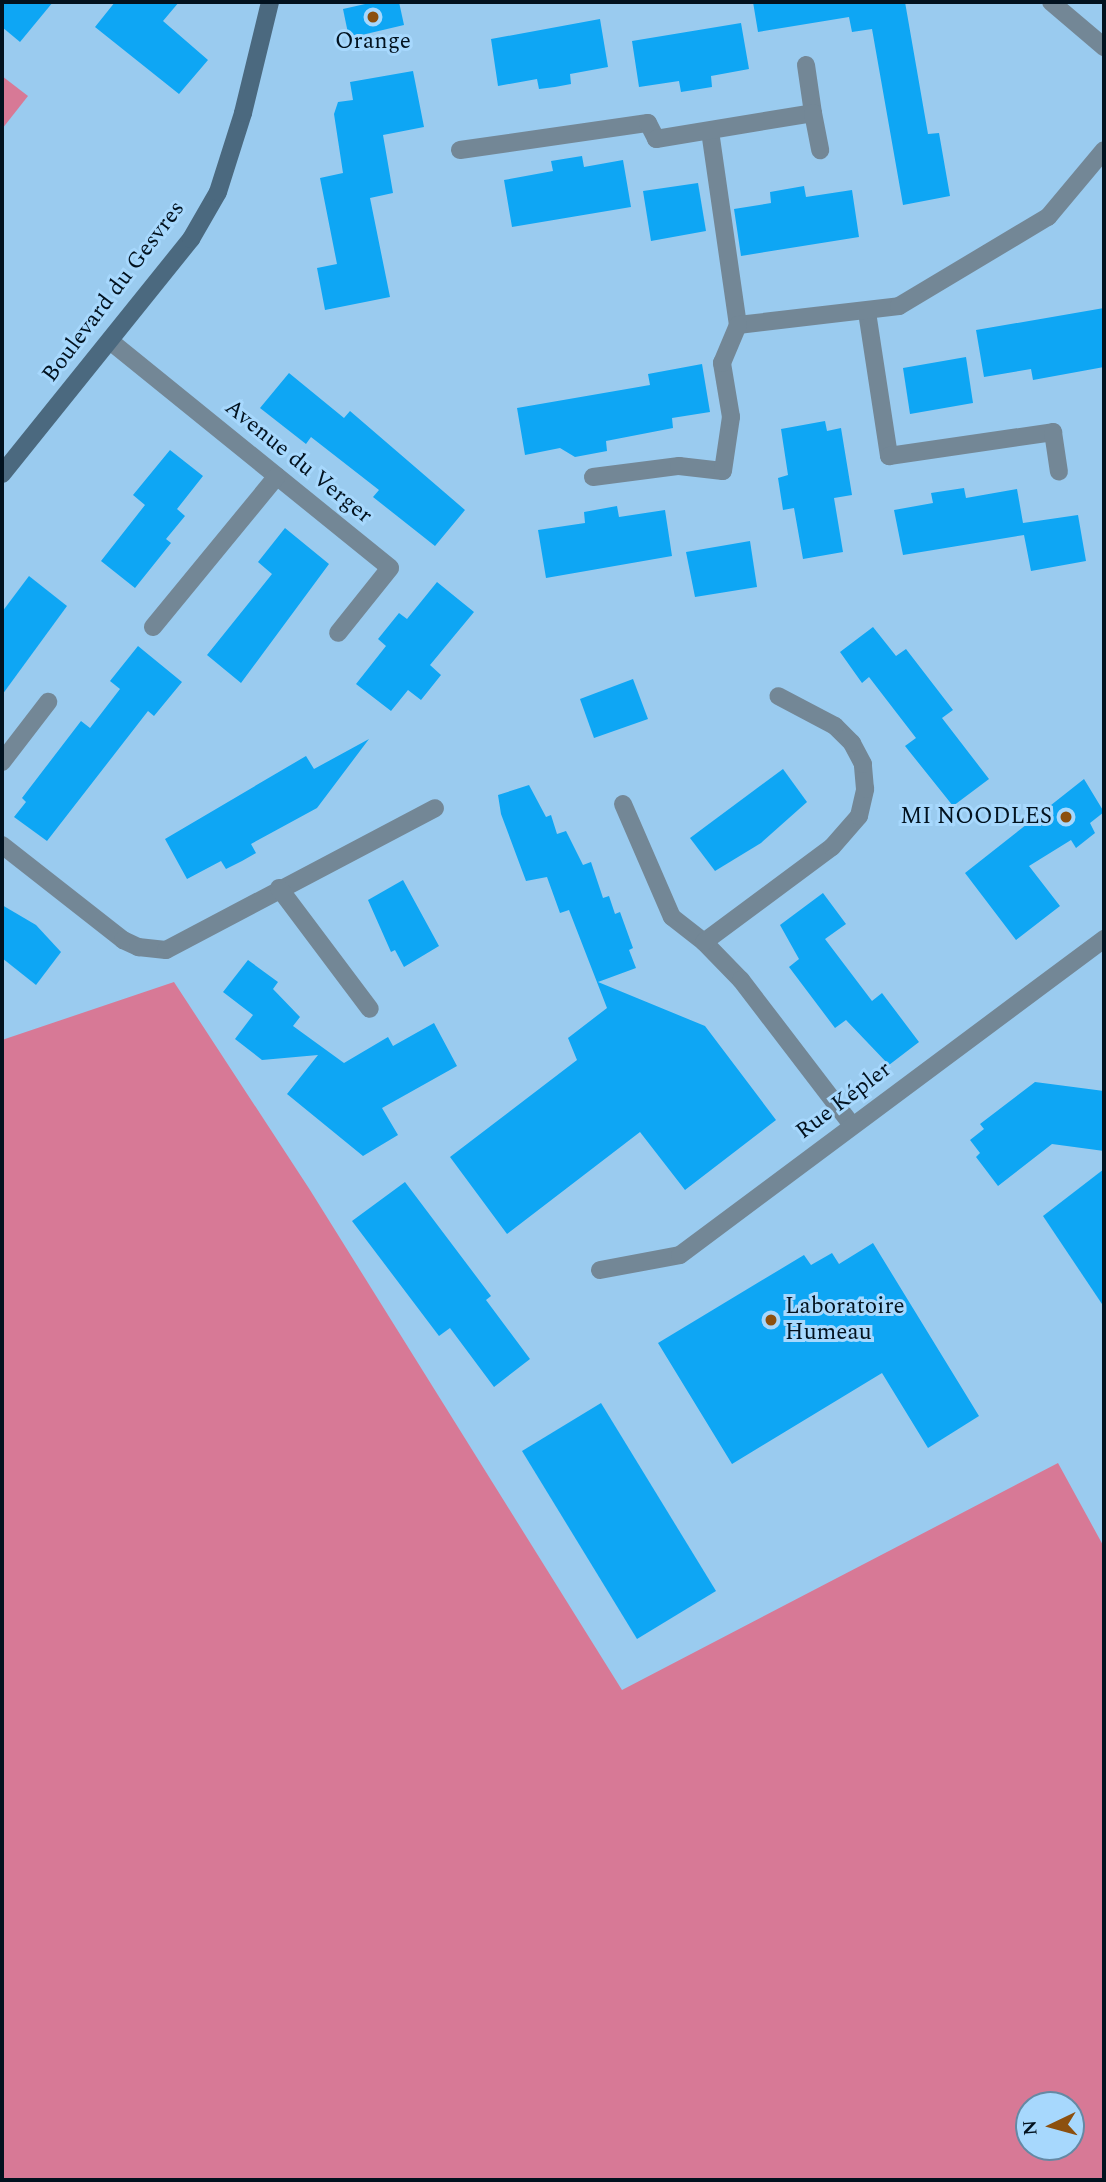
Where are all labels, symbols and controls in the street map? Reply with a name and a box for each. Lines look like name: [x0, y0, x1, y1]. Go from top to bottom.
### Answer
marker: Orange: [365, 9, 381, 25]
place label: Orange: [335, 28, 411, 56]
street label: Boulevard du Gesvres: [37, 196, 191, 388]
street label: Avenue du Verger: [219, 394, 377, 530]
place label: MI NOODLES: [900, 803, 1052, 831]
marker: MI NOODLES: [1058, 809, 1074, 825]
street label: Rue Képler: [791, 1056, 897, 1146]
place label: Laboratoire Humeau: [785, 1293, 905, 1347]
marker: Laboratoire Humeau: [763, 1312, 779, 1328]
north arrow: [1015, 2091, 1085, 2161]
text: N: [1015, 2119, 1046, 2137]

